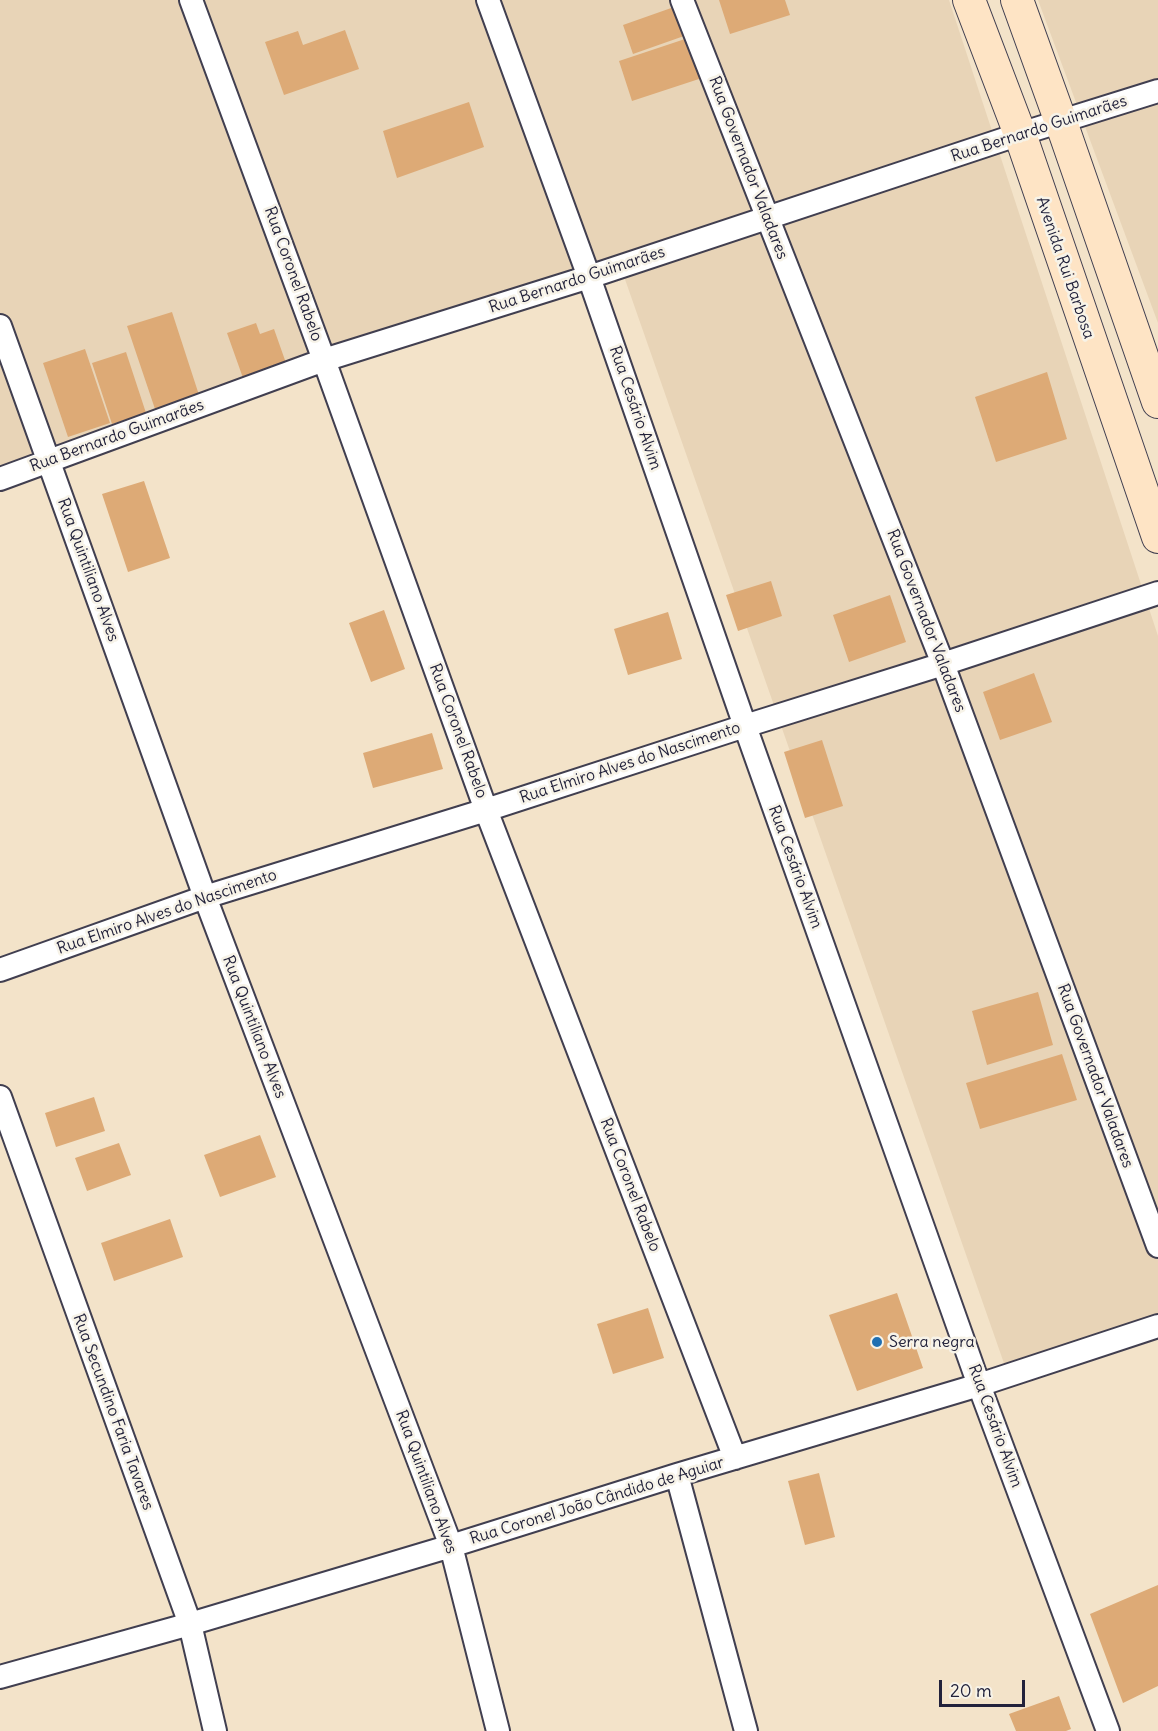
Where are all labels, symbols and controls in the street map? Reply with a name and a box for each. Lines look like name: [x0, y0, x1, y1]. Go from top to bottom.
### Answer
street label: Rua Governador Valadares: [704, 74, 792, 262]
street label: Rua Bernardo Guimarães: [949, 91, 1129, 167]
street label: Avenida Rui Barbosa: [1032, 194, 1098, 342]
street label: Rua Coronel Rabelo: [260, 204, 326, 344]
street label: Rua Bernardo Guimarães: [487, 242, 667, 318]
street label: Rua Cesário Alvim: [605, 344, 665, 472]
street label: Rua Bernardo Guimarães: [27, 396, 207, 476]
street label: Rua Quintiliano Alves: [53, 496, 123, 644]
street label: Rua Governador Valadares: [882, 527, 970, 715]
street label: Rua Coronel Rabelo: [425, 661, 491, 801]
street label: Rua Elmiro Alves do Nascimento: [517, 718, 743, 808]
street label: Rua Cesário Alvim: [764, 803, 826, 931]
street label: Rua Elmiro Alves do Nascimento: [55, 865, 279, 959]
street label: Rua Quintiliano Alves: [218, 953, 290, 1101]
street label: Rua Governador Valadares: [1053, 981, 1137, 1171]
street label: Rua Coronel Rabelo: [596, 1115, 664, 1255]
street label: Rua Secundino Faria Tavares: [69, 1311, 157, 1513]
place label: Serra negra: [889, 1332, 975, 1352]
marker: Serra negra: [870, 1335, 884, 1349]
street label: Rua Cesário Alvim: [964, 1362, 1026, 1490]
street label: Rua Quintiliano Alves: [391, 1408, 461, 1556]
street label: Rua Coronel João Cândido de Aguiar: [468, 1453, 726, 1549]
scale bar: [942, 1668, 1028, 1706]
text: 20 m: [950, 1679, 992, 1702]

